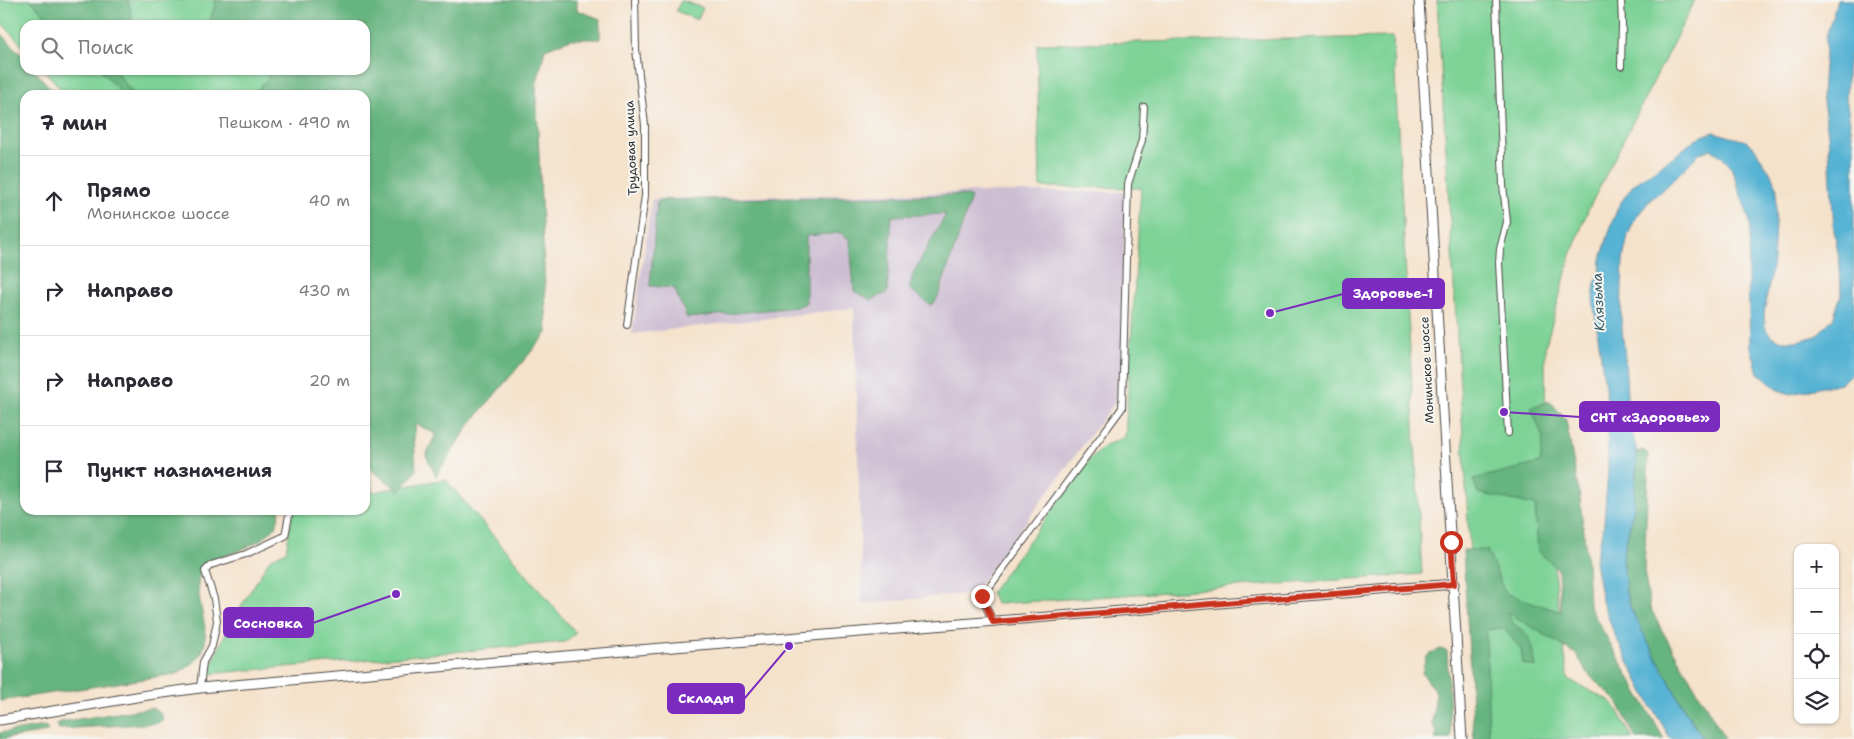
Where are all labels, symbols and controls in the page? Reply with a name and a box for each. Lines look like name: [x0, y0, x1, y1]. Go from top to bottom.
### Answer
search box: [20, 20, 370, 75]
icon: search: [38, 34, 66, 62]
text: Поиск: [78, 35, 133, 60]
street label: Трудовая улица: [621, 100, 641, 196]
text: 7 мин: [40, 109, 107, 137]
text: Пешком · 490 m: [219, 112, 350, 133]
text: Прямо: [87, 178, 151, 203]
icon: ahead: [40, 187, 68, 215]
text: 40 m: [308, 190, 350, 211]
text: Монинское шоссе: [87, 203, 230, 224]
water label: Клязьма: [1587, 272, 1609, 332]
icon: right: [40, 277, 68, 305]
text: Направо: [87, 278, 173, 303]
callout: Здоровье-1: [1343, 279, 1444, 308]
text: 430 m: [299, 280, 350, 301]
text: Здоровье-1: [1353, 284, 1433, 302]
street label: Монинское шоссе: [1416, 316, 1438, 424]
icon: right: [40, 367, 68, 395]
text: Направо: [87, 368, 173, 393]
text: 20 m: [309, 370, 350, 391]
callout: СНТ «Здоровье»: [1580, 402, 1719, 431]
text: СНТ «Здоровье»: [1590, 408, 1710, 426]
icon: arrive: [40, 457, 68, 485]
text: Пункт назначения: [87, 458, 272, 483]
route start: [1440, 531, 1463, 554]
map controls: [1794, 544, 1839, 724]
button: +: [1794, 544, 1839, 589]
route end: [971, 585, 994, 608]
button: −: [1794, 589, 1839, 634]
callout: Сосновка: [224, 608, 313, 637]
text: Сосновка: [233, 614, 303, 632]
button: locate: [1794, 634, 1839, 679]
button: layers: [1794, 679, 1839, 724]
callout: Склады: [668, 684, 744, 713]
text: Склады: [678, 689, 734, 707]

